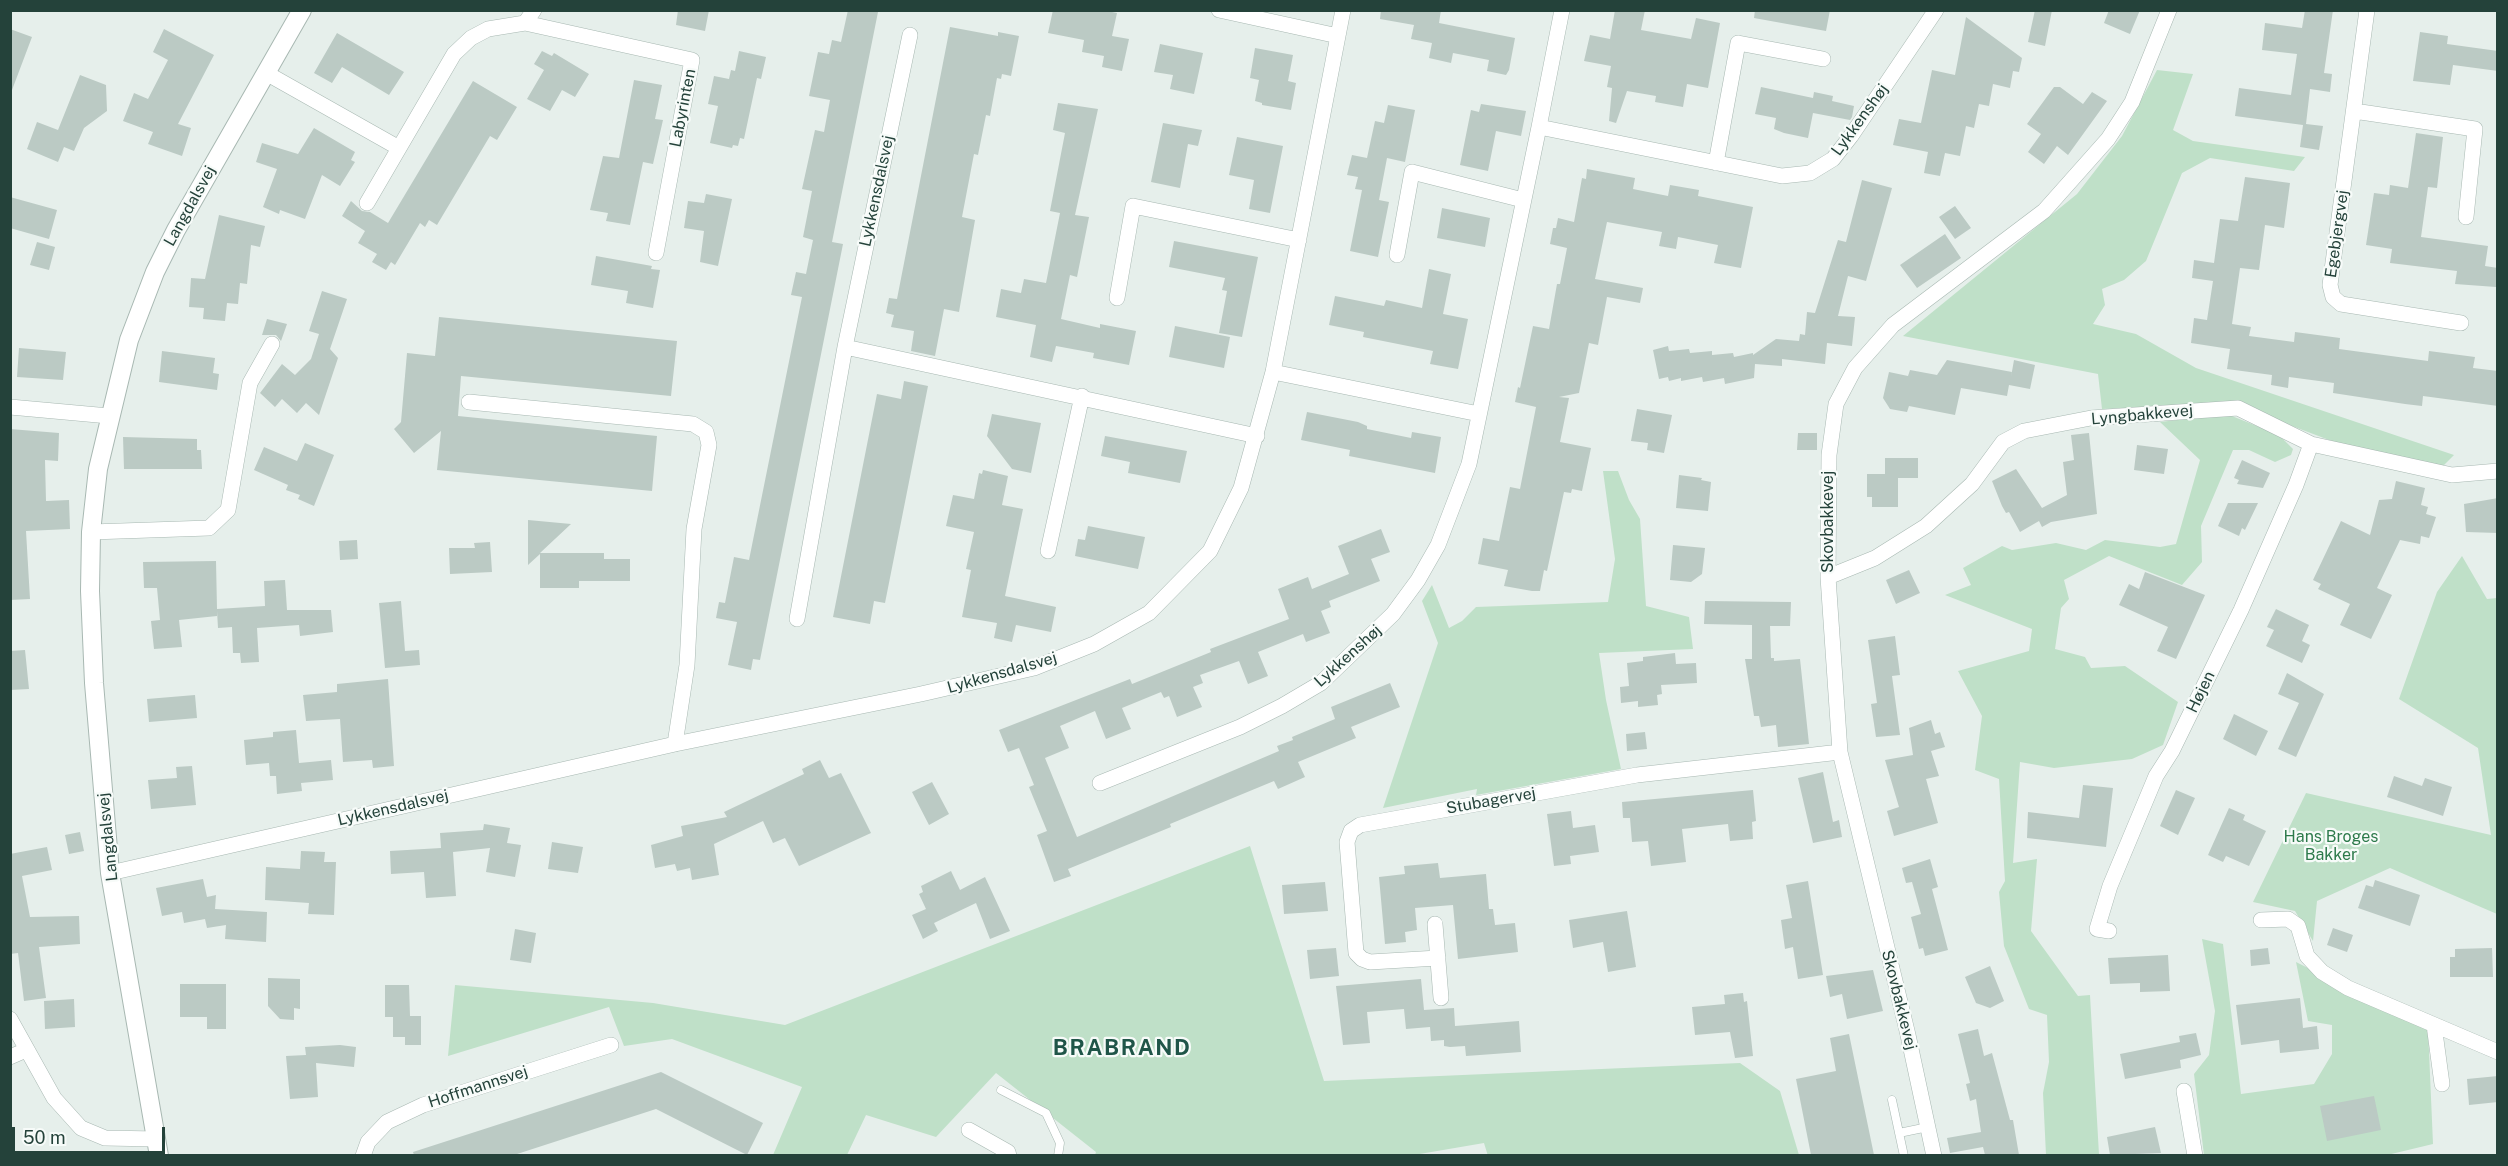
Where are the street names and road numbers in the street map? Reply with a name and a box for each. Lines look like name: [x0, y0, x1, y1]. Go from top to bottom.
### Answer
street label: Labyrinten: [666, 67, 700, 149]
street label: Lykkenshøj: [1828, 80, 1892, 160]
street label: Lykkensdalsvej: [856, 134, 898, 248]
street label: Langdalsvej: [160, 162, 220, 250]
street label: Egebjergvej: [2321, 189, 2353, 279]
street label: Lyngbakkevej: [2090, 401, 2194, 429]
street label: Skovbakkevej: [1818, 471, 1838, 573]
street label: Lykkenshøj: [1310, 621, 1386, 691]
street label: Lykkensdalsvej: [945, 648, 1059, 698]
street label: Højen: [2183, 668, 2219, 716]
street label: Stubagervej: [1445, 784, 1537, 818]
street label: Lykkensdalsvej: [336, 786, 450, 830]
street label: Langdalsvej: [94, 792, 122, 882]
street label: Skovbakkevej: [1877, 948, 1921, 1052]
street label: Hoffmannsvej: [426, 1062, 530, 1112]

